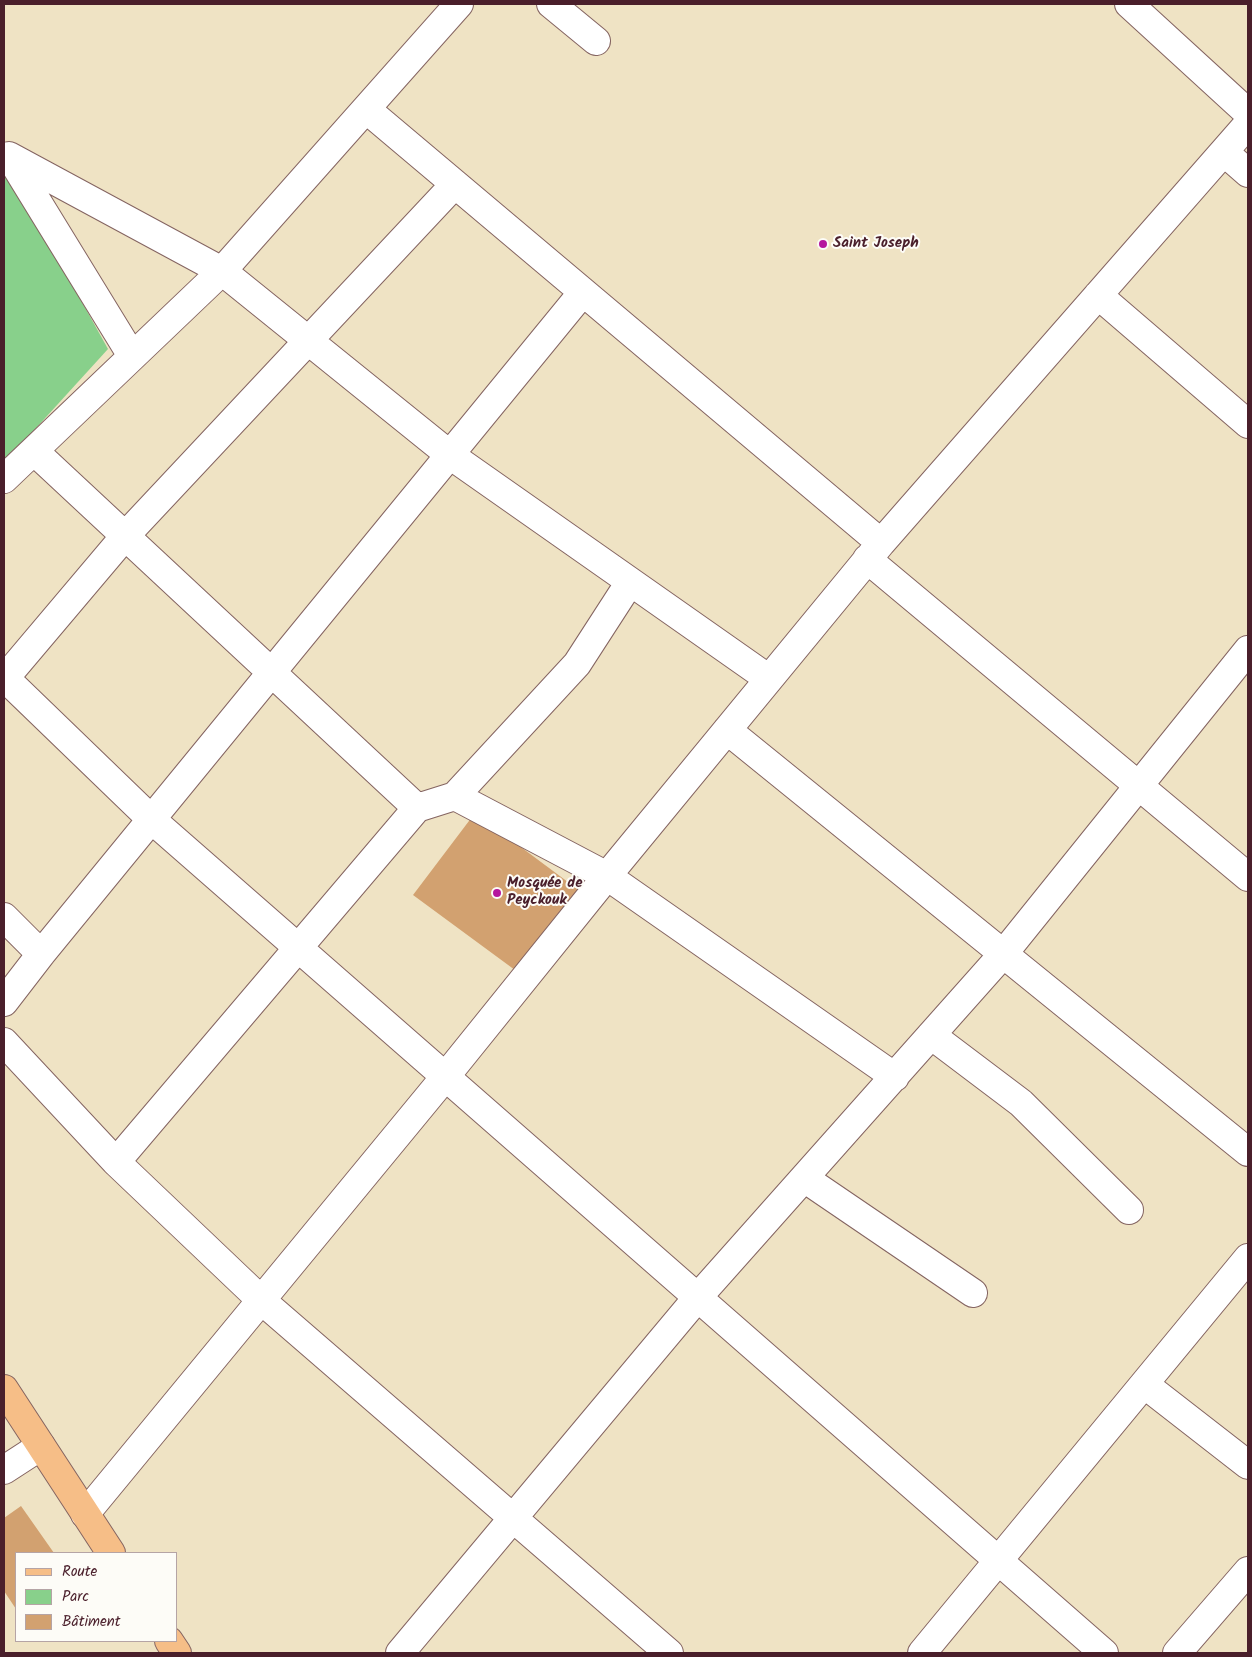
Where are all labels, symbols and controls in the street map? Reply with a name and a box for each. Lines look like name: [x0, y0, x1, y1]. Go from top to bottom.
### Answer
place label: Saint Joseph: [833, 235, 919, 253]
marker: Saint Joseph: [817, 238, 829, 250]
place label: Mosquée de Peyckouk: [507, 875, 583, 910]
marker: Mosquée de Peyckouk: [491, 887, 503, 899]
legend: [15, 1552, 178, 1642]
text: Route: [62, 1560, 97, 1584]
text: Parc: [62, 1585, 89, 1609]
text: Bâtiment: [62, 1610, 121, 1634]

